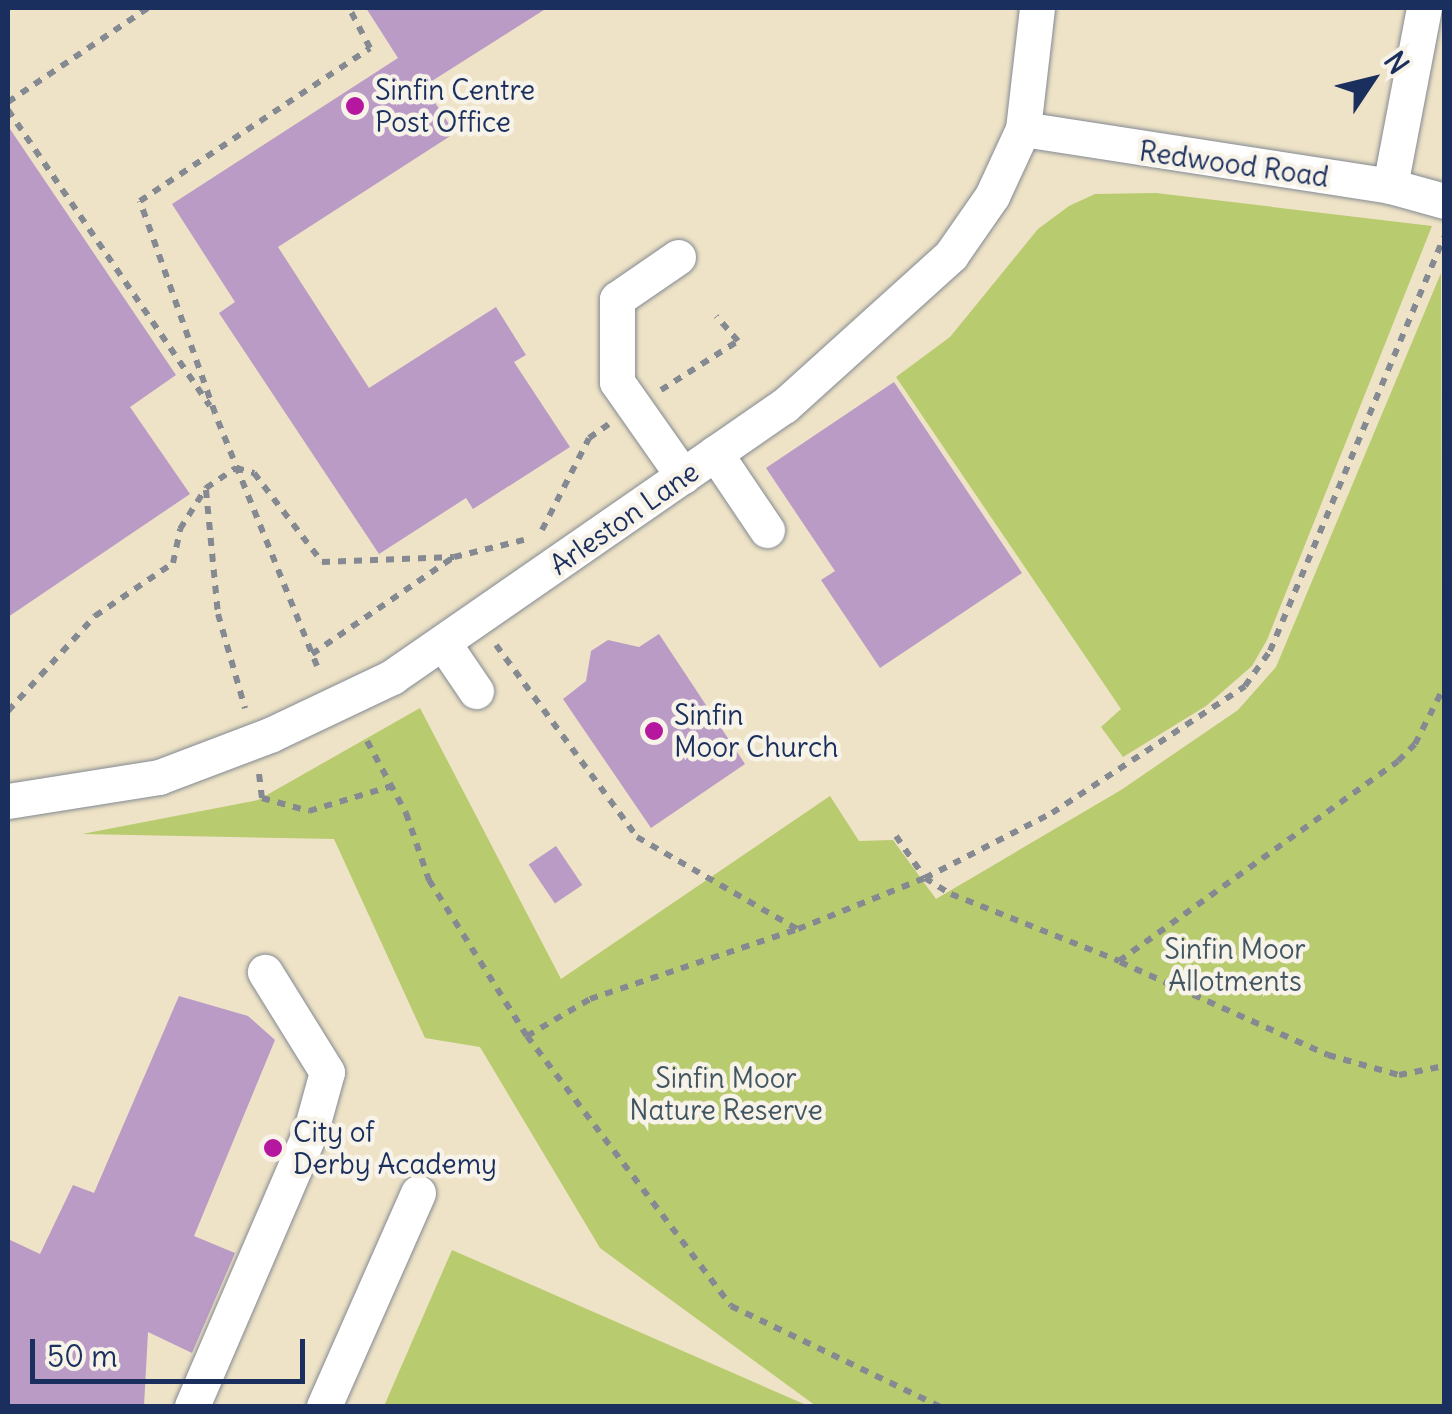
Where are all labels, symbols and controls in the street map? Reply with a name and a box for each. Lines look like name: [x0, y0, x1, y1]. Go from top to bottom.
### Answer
north arrow: [1322, 30, 1422, 130]
text: N: [1376, 45, 1417, 81]
place label: Sinfin Centre Post Office: [375, 73, 535, 139]
marker: Sinfin Centre Post Office: [344, 95, 366, 117]
street label: Redwood Road: [1137, 134, 1331, 194]
street label: Arleston Lane: [543, 454, 705, 582]
place label: Sinfin Moor Church: [674, 698, 838, 764]
marker: Sinfin Moor Church: [643, 720, 665, 742]
park label: Sinfin Moor Allotments: [1164, 932, 1306, 998]
park label: Sinfin Moor Nature Reserve: [629, 1061, 823, 1127]
place label: City of Derby Academy: [293, 1115, 497, 1181]
marker: City of Derby Academy: [262, 1137, 284, 1159]
scale bar: [35, 1319, 310, 1381]
text: 50 m: [47, 1337, 117, 1375]

